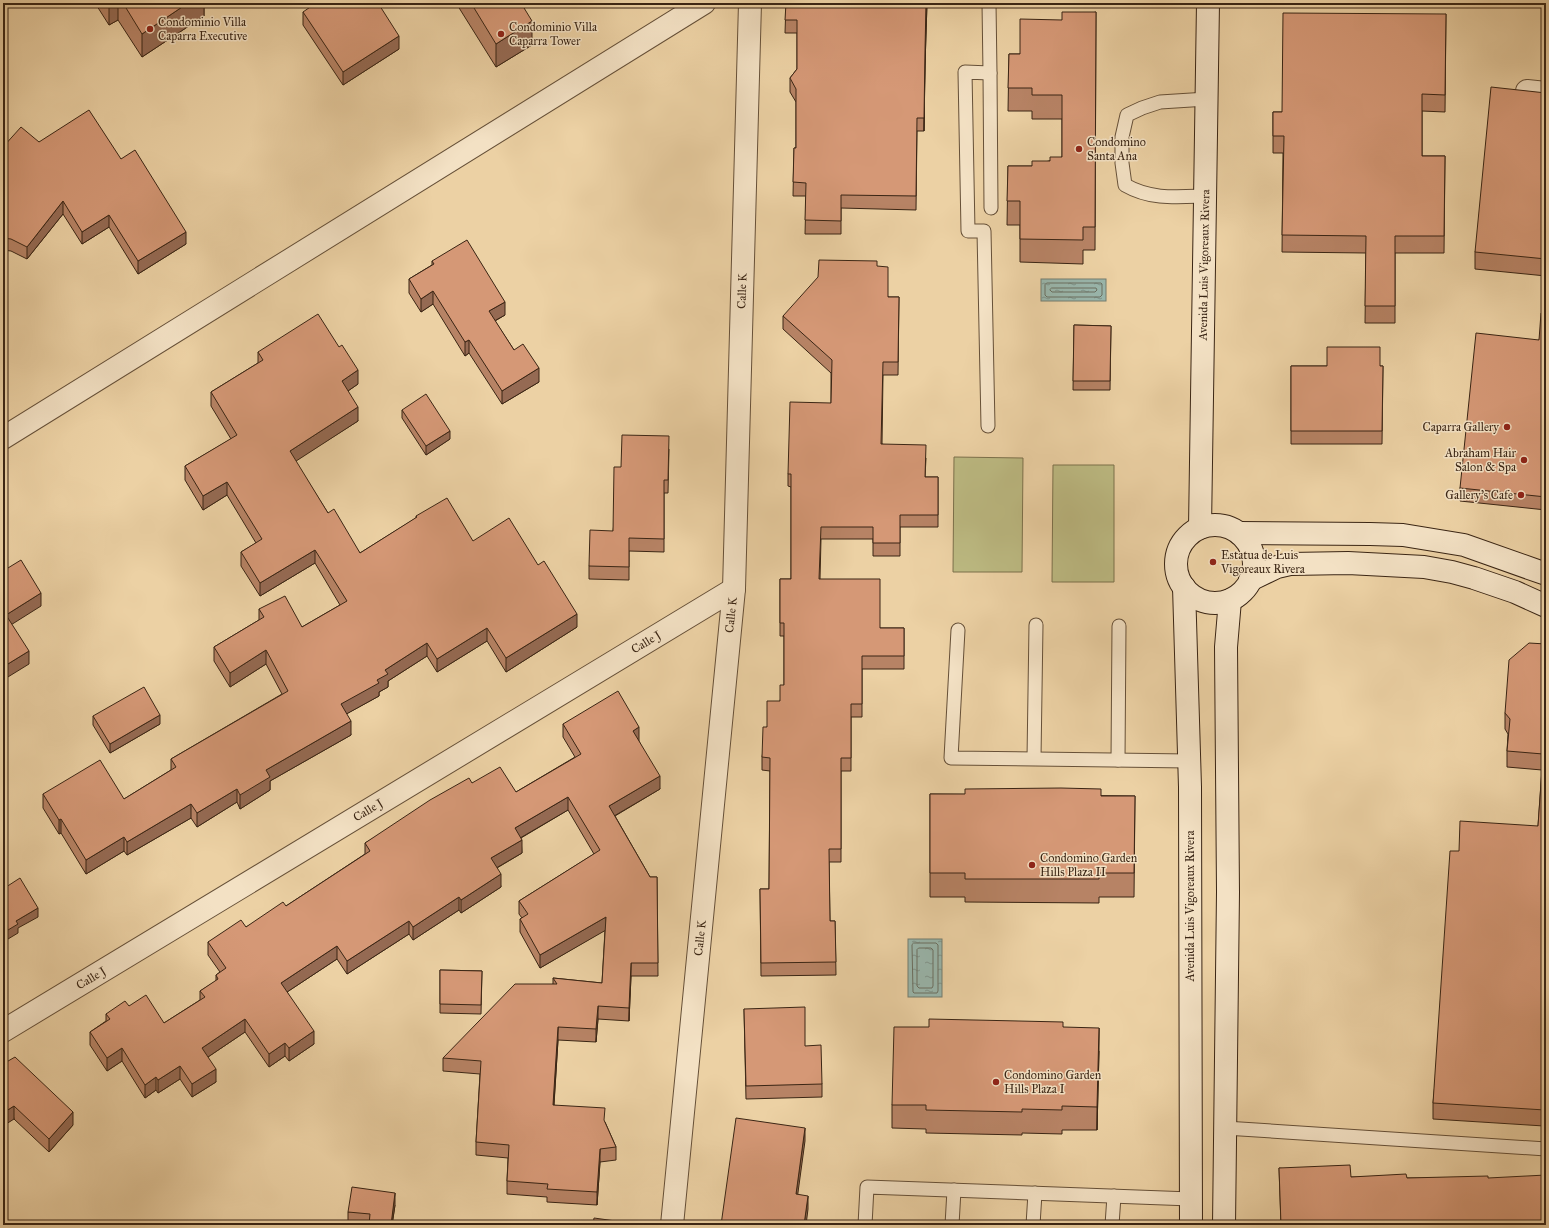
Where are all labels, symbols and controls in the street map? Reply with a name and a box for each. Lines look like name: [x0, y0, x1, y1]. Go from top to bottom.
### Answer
place label: Condominio Villa Caparra Executive: [158, 15, 247, 43]
place label: Condominio Villa Caparra Tower: [509, 20, 598, 48]
marker: Condominio Villa Caparra Executive: [145, 24, 155, 34]
marker: Condominio Villa Caparra Tower: [496, 29, 506, 39]
place label: Condomino Santa Ana: [1087, 135, 1146, 163]
marker: Condomino Santa Ana: [1074, 144, 1084, 154]
street label: Avenida Luis Vigoreaux Rivera: [1196, 188, 1213, 342]
street label: Calle K: [734, 272, 750, 309]
place label: Caparra Gallery: [1423, 420, 1499, 434]
marker: Caparra Gallery: [1502, 422, 1512, 432]
place label: Abraham Hair Salon & Spa: [1444, 446, 1517, 474]
marker: Abraham Hair Salon & Spa: [1519, 455, 1529, 465]
place label: Gallery's Cafe: [1445, 488, 1513, 502]
marker: Gallery's Cafe: [1516, 490, 1526, 500]
place label: Estatua de Luis Vigoreaux Rivera: [1220, 548, 1306, 577]
marker: Estatua de Luis Vigoreaux Rivera: [1208, 557, 1218, 567]
street label: Calle K: [722, 596, 740, 634]
street label: Calle J: [629, 628, 664, 657]
street label: Calle J: [351, 796, 386, 825]
street label: Avenida Luis Vigoreaux Rivera: [1183, 830, 1198, 983]
place label: Condomino Garden Hills Plaza II: [1040, 851, 1138, 879]
marker: Condomino Garden Hills Plaza II: [1027, 860, 1037, 870]
street label: Calle K: [691, 919, 709, 957]
street label: Calle J: [74, 964, 109, 993]
place label: Condomino Garden Hills Plaza I: [1004, 1068, 1102, 1096]
marker: Condomino Garden Hills Plaza I: [991, 1077, 1001, 1087]

